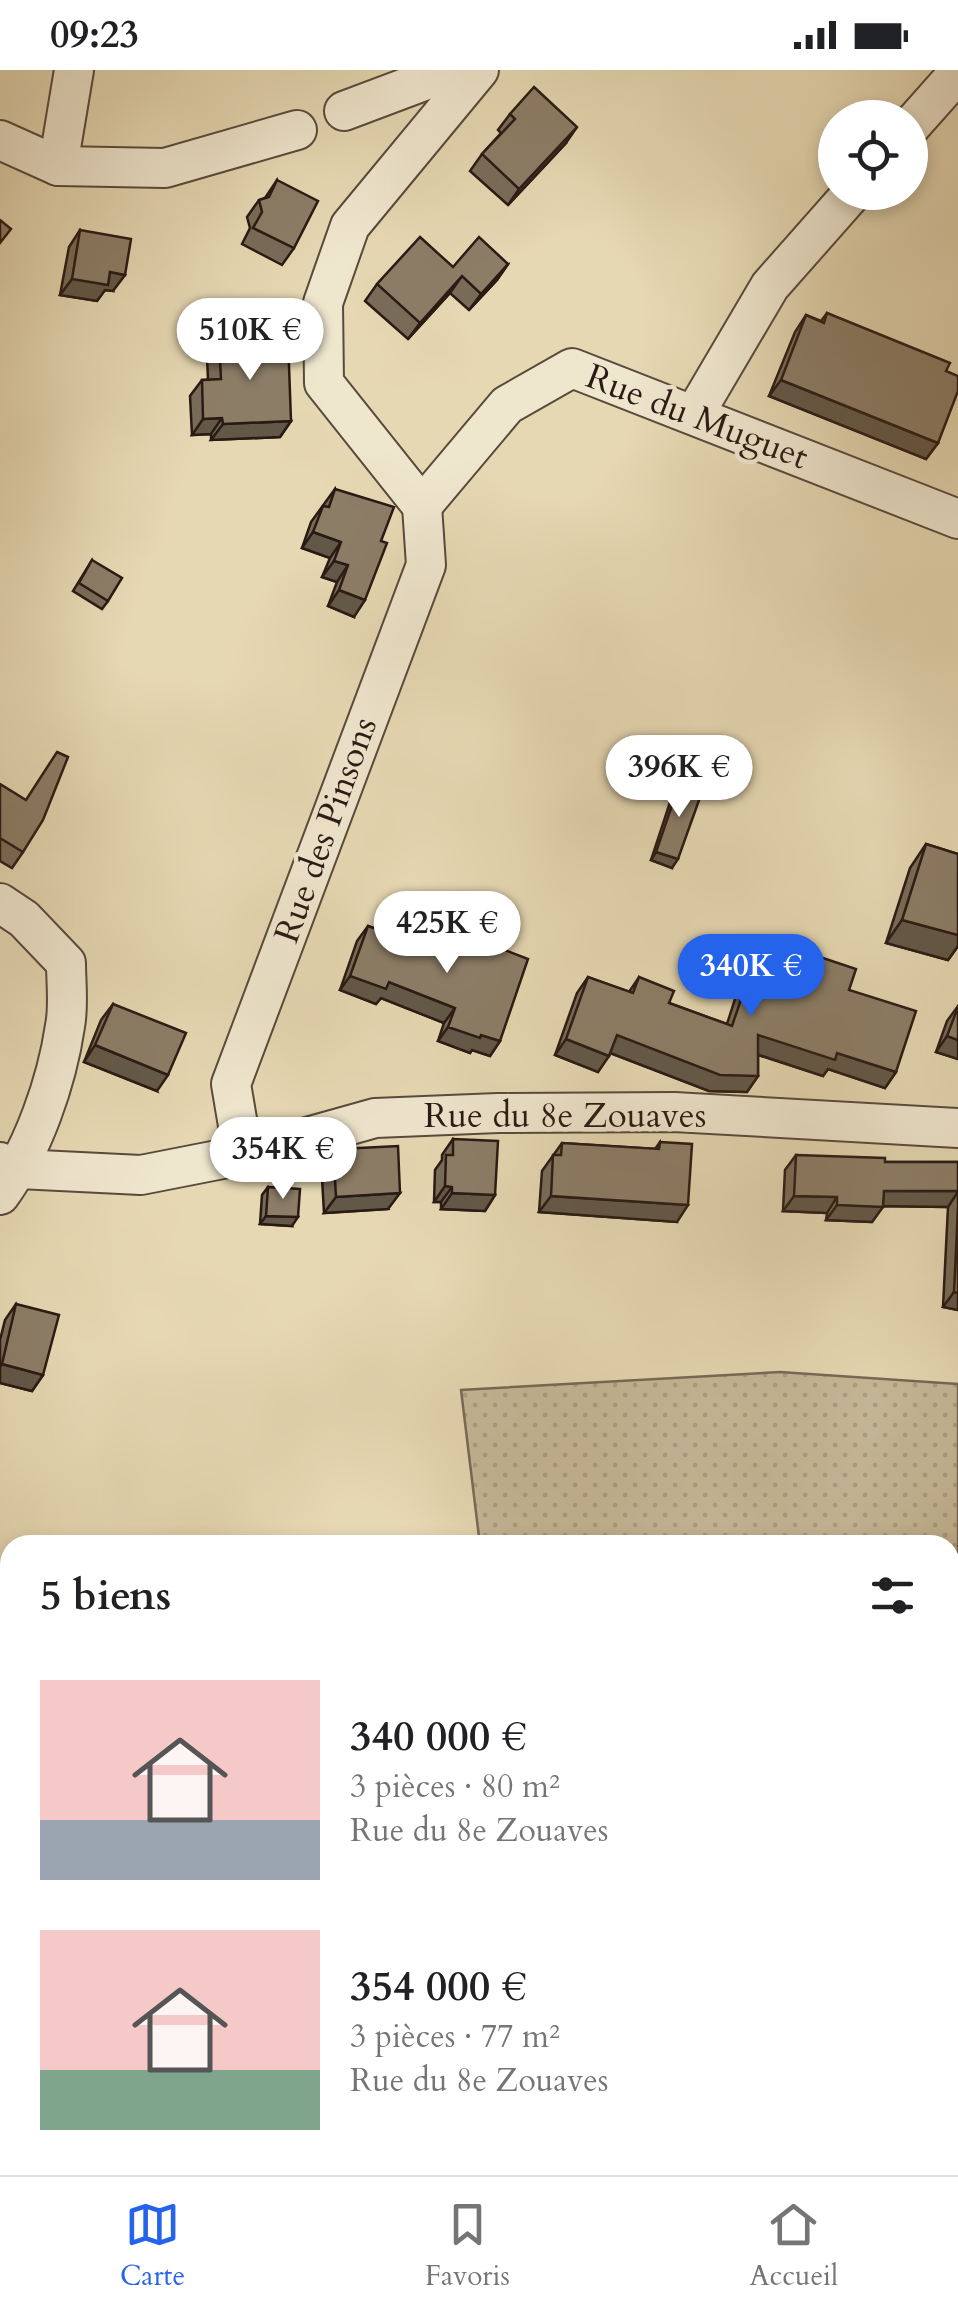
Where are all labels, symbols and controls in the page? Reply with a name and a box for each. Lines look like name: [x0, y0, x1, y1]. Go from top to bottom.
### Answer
text: 09:23: [50, 9, 139, 61]
map controls: [818, 100, 928, 210]
button: locate: [818, 100, 928, 210]
pin: 510K €: [169, 298, 331, 383]
text: 510K €: [199, 308, 301, 352]
street label: Rue du Muguet: [579, 353, 815, 481]
street label: Rue des Pinsons: [263, 710, 389, 950]
pin: 396K €: [598, 735, 760, 820]
text: 396K €: [628, 745, 730, 789]
pin: 425K €: [366, 891, 528, 976]
text: 425K €: [396, 901, 498, 945]
pin: 340K €: [670, 934, 832, 1019]
text: 340K €: [700, 944, 802, 988]
street label: Rue du 8e Zouaves: [424, 1092, 706, 1140]
pin: 354K €: [202, 1117, 364, 1202]
text: 354K €: [232, 1127, 334, 1171]
text: 5 biens: [40, 1567, 171, 1624]
icon: filters: [865, 1568, 920, 1623]
text: 340 000 €: [350, 1708, 527, 1765]
icon: home: [120, 1720, 240, 1840]
text: 3 pièces · 80 m²: [350, 1765, 560, 1809]
text: Rue du 8e Zouaves: [350, 1809, 608, 1853]
text: 354 000 €: [350, 1958, 527, 2015]
icon: home: [120, 1970, 240, 2090]
text: 3 pièces · 77 m²: [350, 2015, 560, 2059]
text: Rue du 8e Zouaves: [350, 2059, 608, 2103]
tab: Carte: [120, 2197, 185, 2295]
tab: Favoris: [425, 2197, 510, 2295]
tab: Accueil: [750, 2197, 838, 2295]

